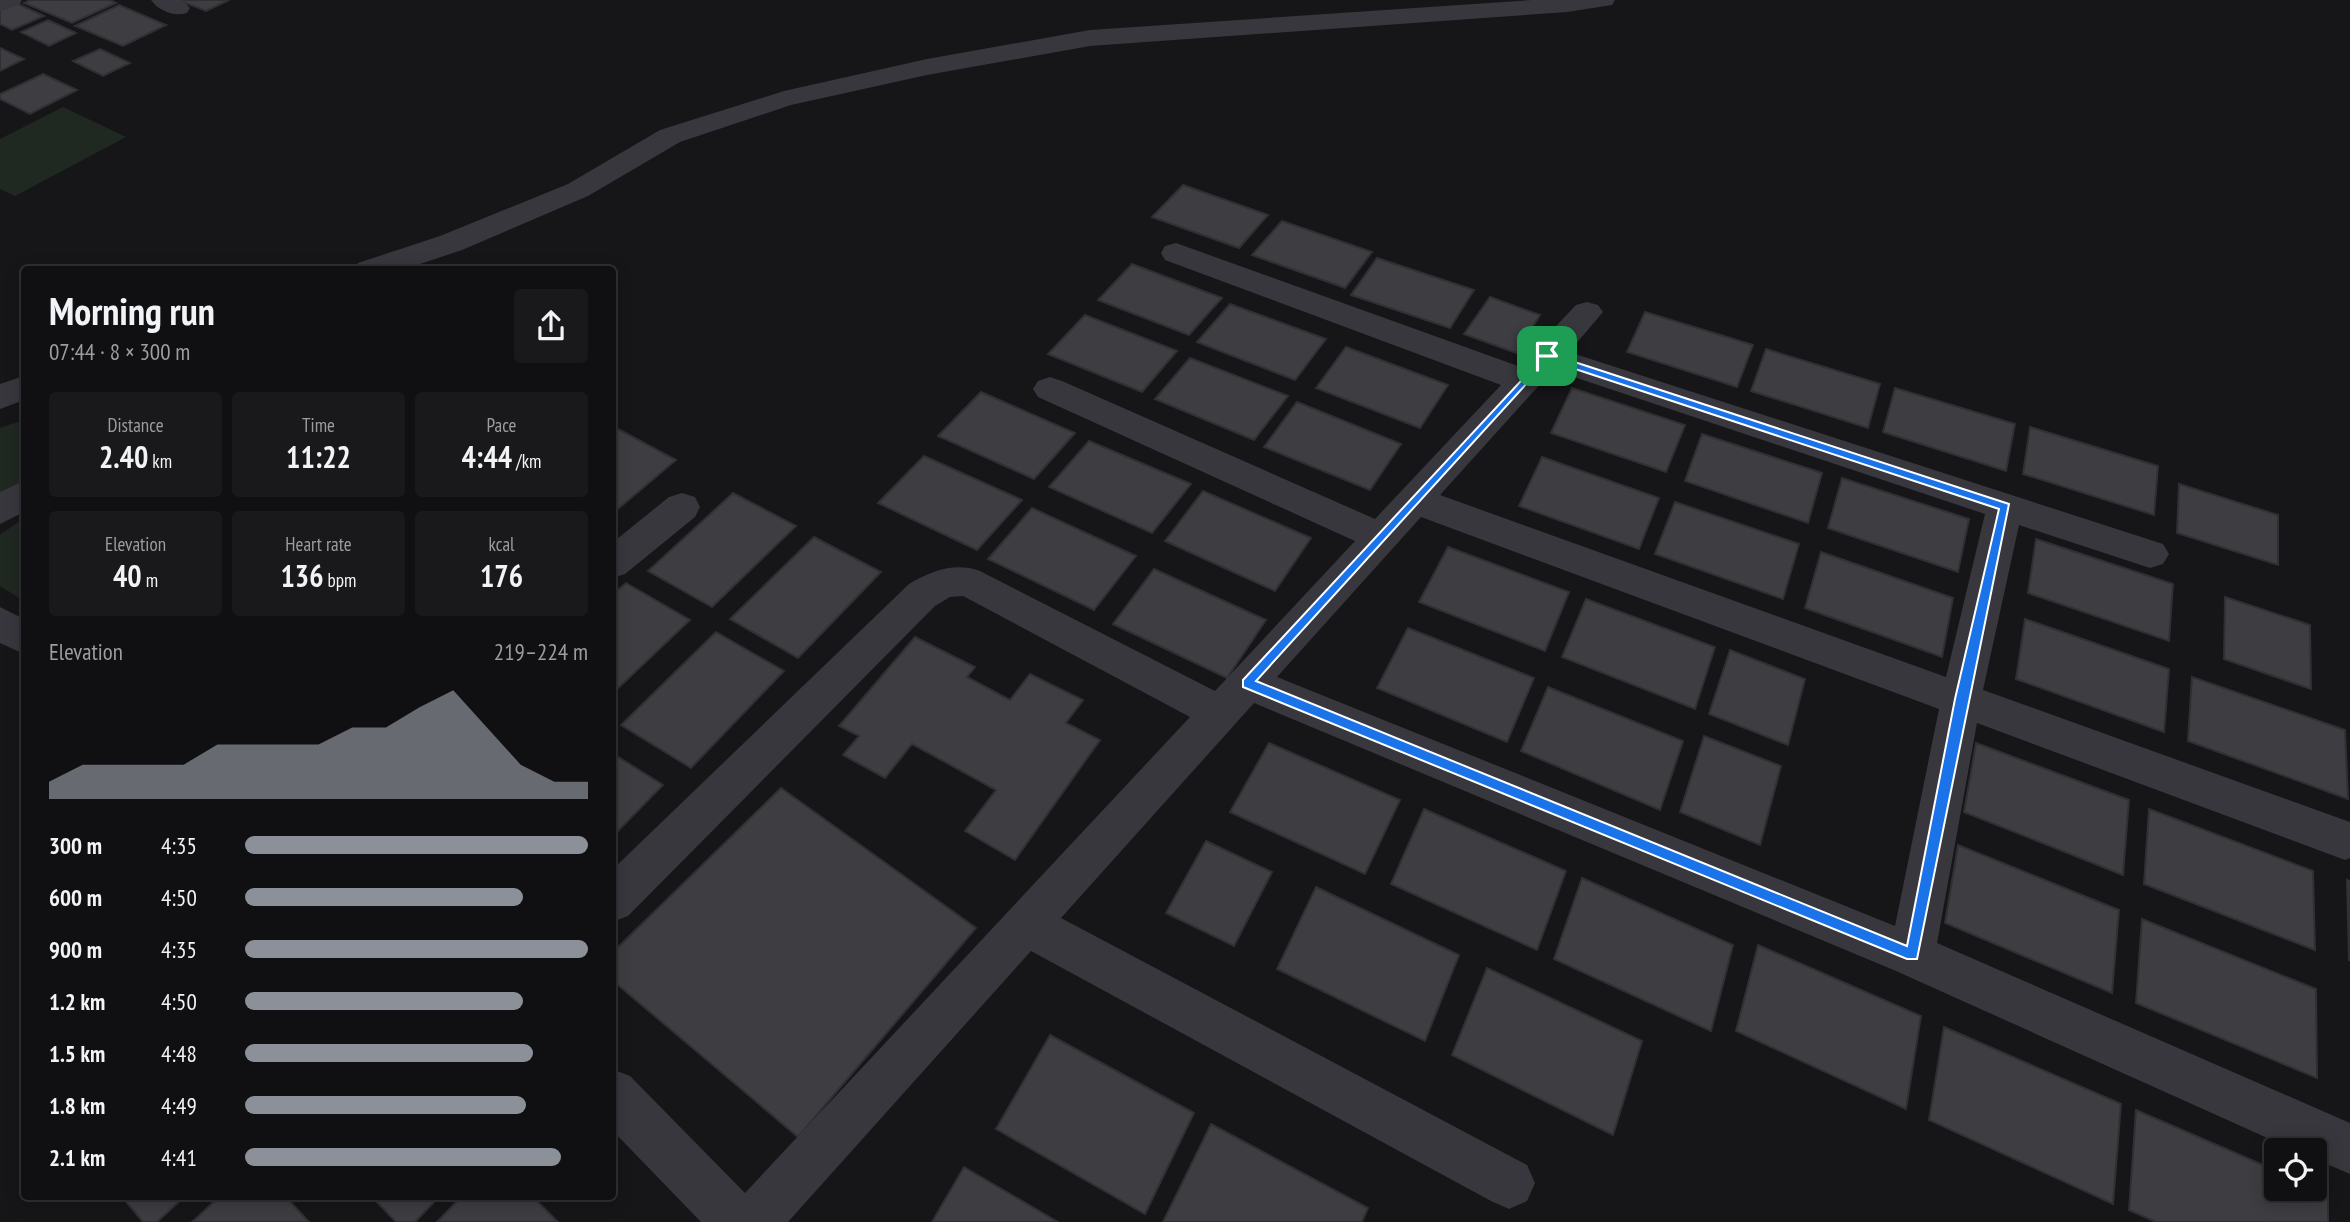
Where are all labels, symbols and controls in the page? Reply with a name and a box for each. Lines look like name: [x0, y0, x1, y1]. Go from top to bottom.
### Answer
text: Morning run: [49, 286, 215, 335]
button: share: [514, 289, 588, 363]
pin: [1517, 326, 1577, 386]
text: 07:44 · 8 × 300 m: [49, 337, 190, 366]
icon: arrive: [1528, 337, 1566, 375]
text: Distance: [108, 413, 163, 437]
text: Time: [302, 413, 335, 437]
text: Pace: [487, 413, 516, 437]
text: 2.40: [99, 437, 148, 476]
text: 11:22: [286, 437, 351, 476]
text: 4:44: [462, 437, 512, 476]
text: km: [148, 449, 172, 473]
text: /km: [512, 449, 541, 473]
text: Elevation: [105, 532, 166, 556]
text: Heart rate: [285, 532, 352, 556]
text: kcal: [489, 532, 514, 556]
text: 40: [113, 556, 142, 595]
text: 136: [281, 556, 324, 595]
text: 176: [480, 556, 523, 595]
text: m: [142, 568, 158, 592]
text: bpm: [324, 568, 356, 592]
text: Elevation: [49, 637, 123, 666]
text: 219–224 m: [494, 637, 588, 666]
text: 300 m: [49, 831, 102, 860]
text: 4:35: [161, 831, 197, 860]
text: 600 m: [49, 883, 102, 912]
text: 4:50: [161, 883, 197, 912]
text: 900 m: [49, 935, 102, 964]
text: 4:35: [161, 935, 197, 964]
text: 1.2 km: [49, 987, 105, 1016]
text: 4:50: [161, 987, 197, 1016]
text: 1.5 km: [49, 1039, 105, 1068]
text: 4:48: [161, 1039, 197, 1068]
text: 1.8 km: [49, 1091, 105, 1120]
text: 4:49: [161, 1091, 197, 1120]
map controls: [2264, 1138, 2327, 1201]
button: locate: [2264, 1138, 2327, 1201]
text: 2.1 km: [49, 1143, 105, 1172]
text: 4:41: [161, 1143, 197, 1172]

